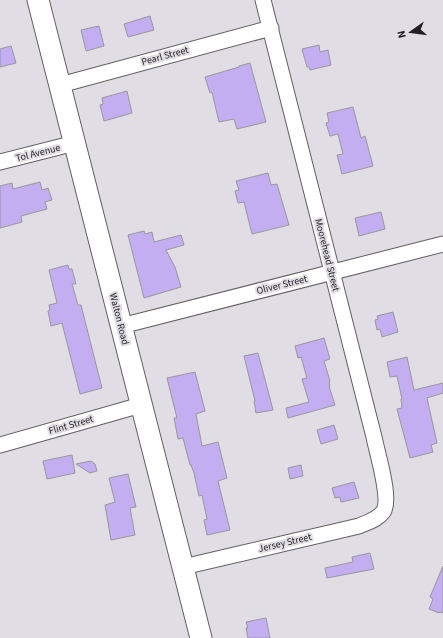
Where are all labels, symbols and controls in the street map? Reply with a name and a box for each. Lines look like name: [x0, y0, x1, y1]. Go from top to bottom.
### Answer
north arrow: [391, 12, 431, 52]
text: N: [394, 29, 410, 40]
street label: Pearl Street: [140, 43, 191, 69]
street label: Tol Avenue: [14, 141, 62, 165]
street label: Moorehead Street: [311, 217, 343, 293]
street label: Oliver Street: [255, 272, 309, 298]
street label: Walton Road: [106, 292, 132, 346]
street label: Flint Street: [47, 412, 96, 438]
street label: Jersey Street: [257, 530, 314, 556]

